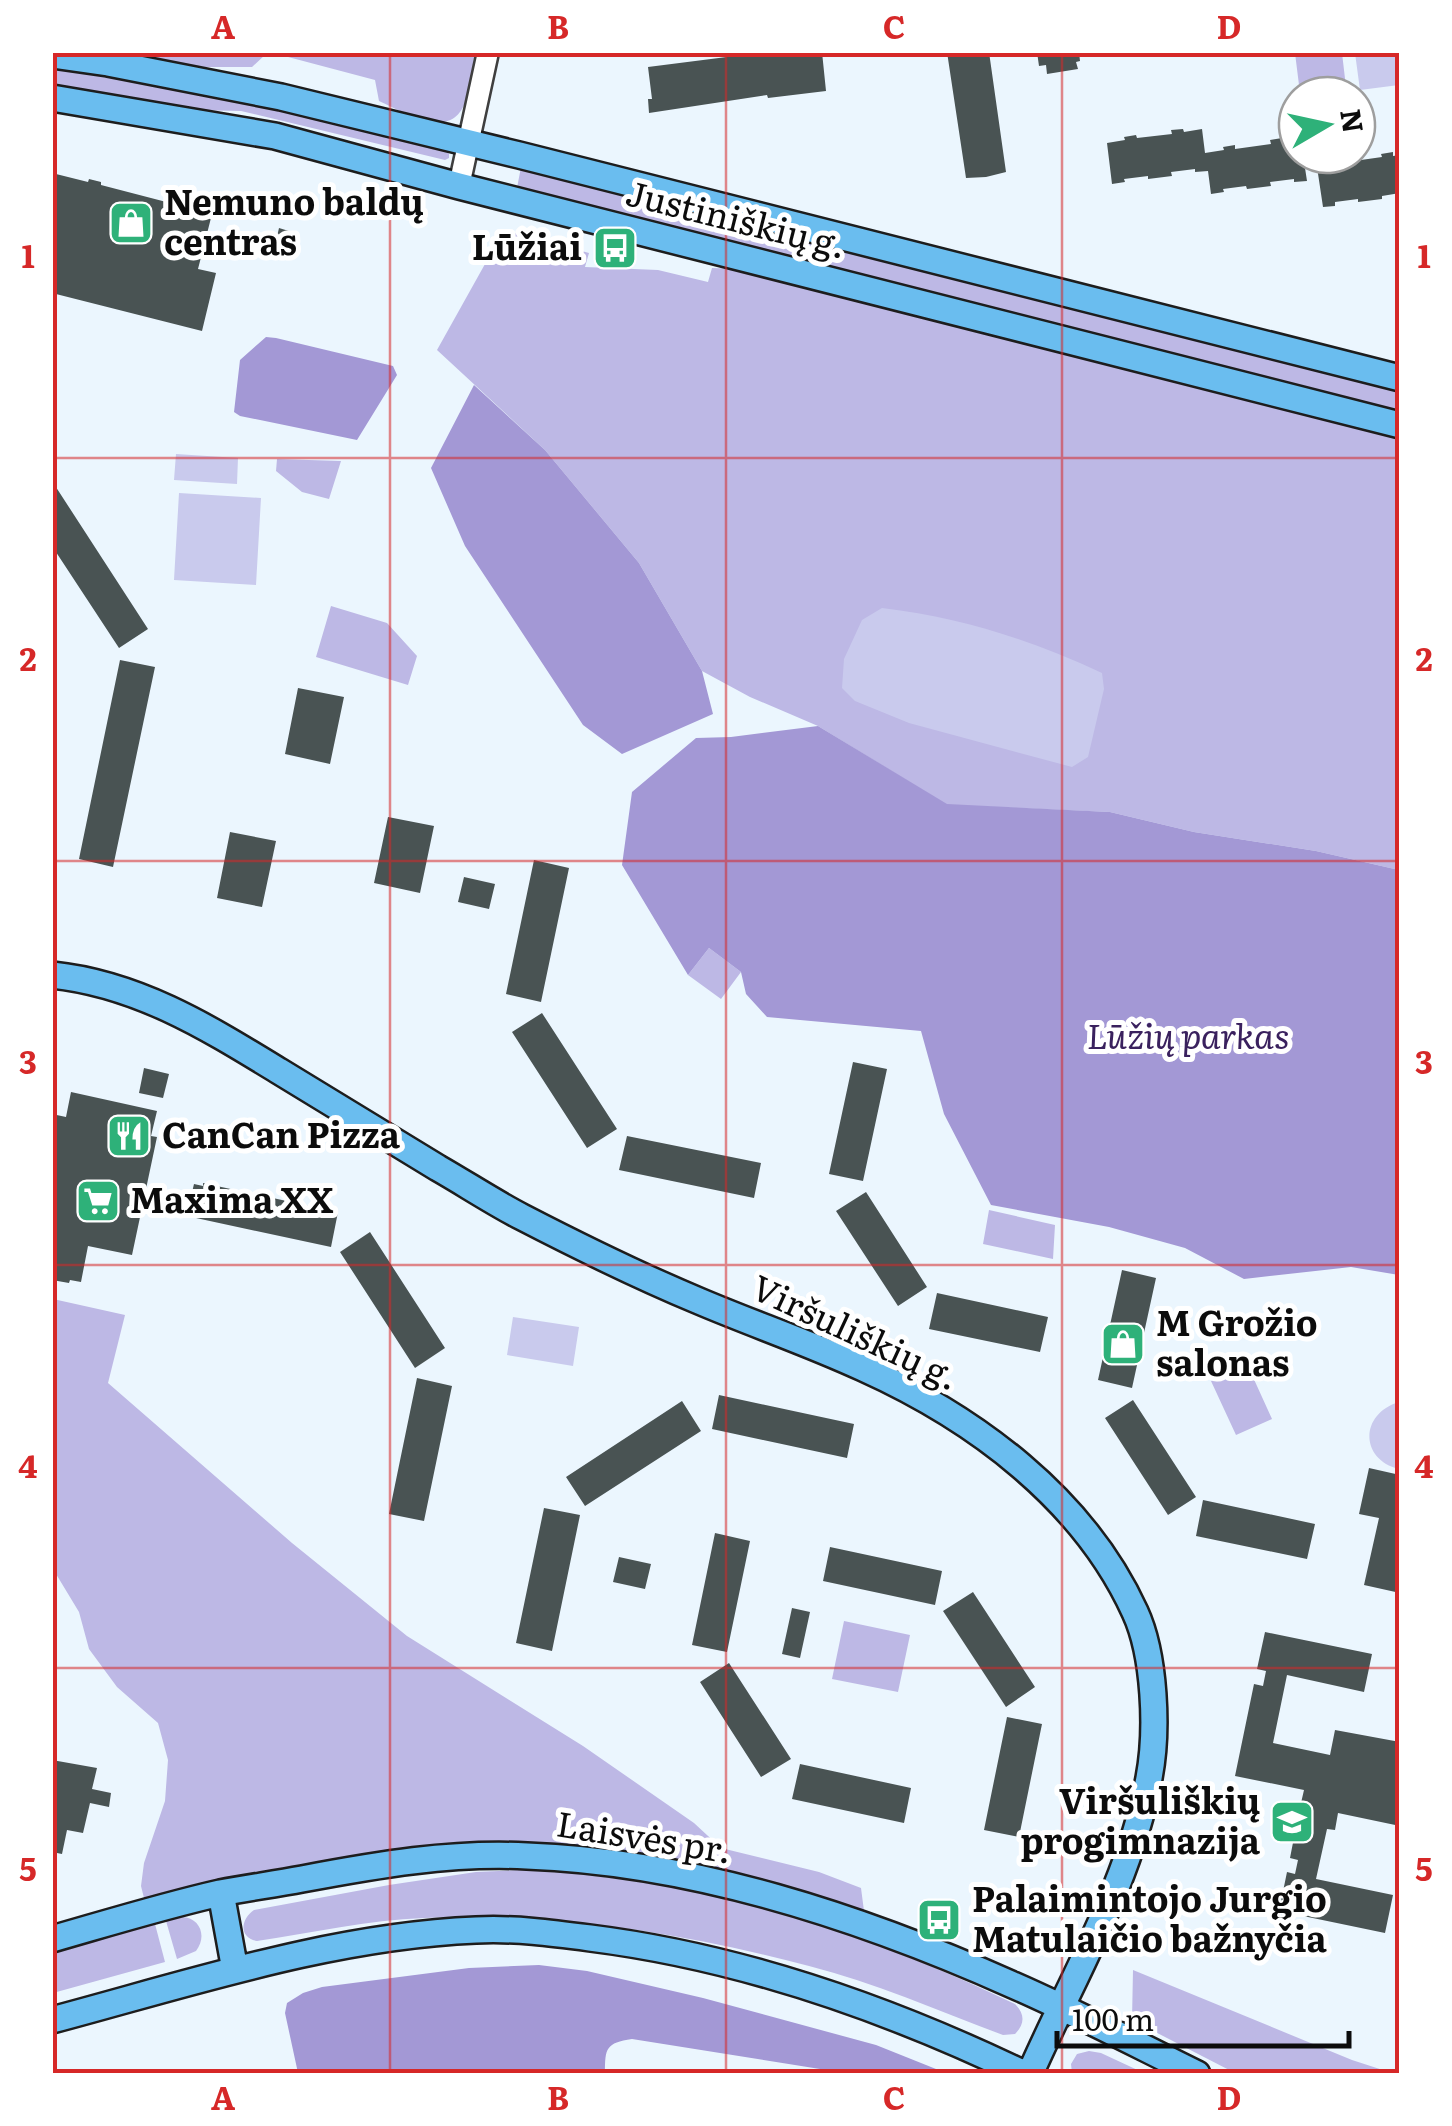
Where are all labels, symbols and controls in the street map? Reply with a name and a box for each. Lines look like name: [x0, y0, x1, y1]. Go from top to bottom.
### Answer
text: A: [211, 1, 235, 49]
text: B: [547, 1, 569, 49]
text: C: [883, 1, 905, 49]
text: D: [1217, 1, 1241, 49]
north arrow: [1277, 75, 1377, 175]
text: N: [1331, 106, 1376, 136]
street label: Justiniškių g.: [621, 165, 852, 270]
place label: Nemuno baldų centras: [164, 174, 424, 266]
shop icon: Nemuno baldų centras: [108, 200, 154, 246]
place label: Lūžiai: [472, 219, 582, 271]
bus stop icon: Lūžiai: [592, 225, 638, 271]
text: 1: [21, 230, 35, 278]
text: 1: [1417, 230, 1431, 278]
text: 2: [19, 633, 37, 681]
text: 2: [1415, 633, 1433, 681]
park label: Lūžių parkas: [1087, 1008, 1289, 1060]
text: 3: [19, 1036, 37, 1084]
text: 3: [1415, 1036, 1433, 1084]
place label: CanCan Pizza: [162, 1107, 401, 1159]
restaurant icon: CanCan Pizza: [106, 1113, 152, 1159]
place label: Maxima XX: [130, 1172, 334, 1224]
supermarket icon: Maxima XX: [75, 1178, 121, 1224]
street label: Viršuliškių g.: [744, 1260, 968, 1401]
place label: M Grožio salonas: [1156, 1295, 1318, 1387]
shop icon: M Grožio salonas: [1100, 1321, 1146, 1367]
text: 4: [18, 1440, 38, 1488]
text: 4: [1414, 1440, 1434, 1488]
place label: Viršuliškių progimnazija: [1021, 1773, 1261, 1865]
street label: Laisvės pr.: [553, 1796, 736, 1875]
school or university icon: Viršuliškių progimnazija: [1269, 1799, 1315, 1845]
text: 5: [19, 1843, 37, 1891]
text: 5: [1415, 1843, 1433, 1891]
place label: Palaimintojo Jurgio Matulaičio bažnyčia: [972, 1871, 1327, 1963]
bus stop icon: Palaimintojo Jurgio Matulaičio bažnyčia: [916, 1897, 962, 1943]
scale bar: [1057, 1986, 1350, 2048]
text: 100 m: [1072, 1996, 1154, 2040]
text: A: [211, 2072, 235, 2120]
text: B: [547, 2072, 569, 2120]
text: C: [883, 2072, 905, 2120]
text: D: [1217, 2072, 1241, 2120]

